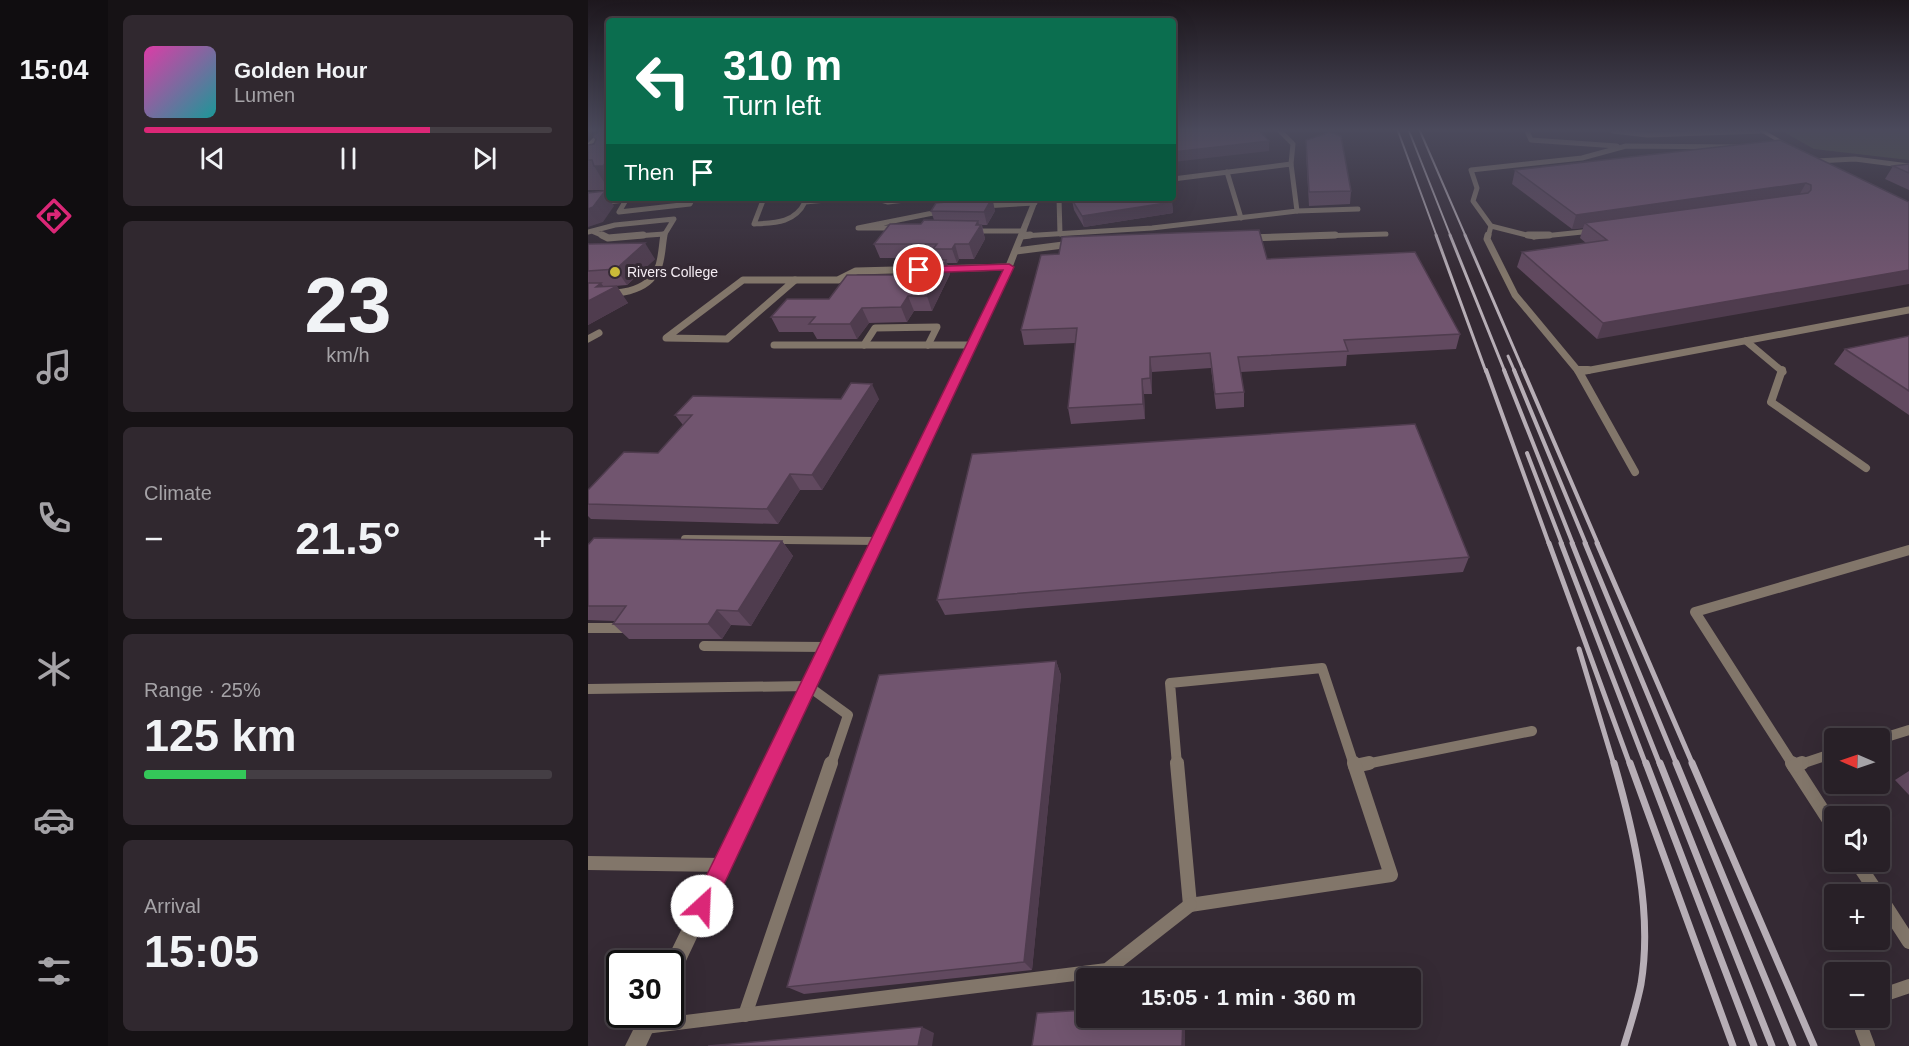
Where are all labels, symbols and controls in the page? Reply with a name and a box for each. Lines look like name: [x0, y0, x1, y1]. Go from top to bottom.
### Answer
icon: left: [624, 42, 702, 120]
text: 310 m: [723, 42, 842, 89]
text: 15:04: [19, 55, 89, 85]
text: Golden Hour: [234, 58, 367, 83]
text: Lumen: [234, 84, 295, 106]
text: Turn left: [723, 91, 821, 121]
icon: previous: [196, 142, 229, 175]
icon: pause: [332, 142, 365, 175]
icon: next: [468, 142, 501, 175]
icon: arrive: [686, 156, 719, 189]
text: Then: [624, 160, 674, 185]
icon: directions: [33, 195, 75, 237]
pin: [893, 244, 944, 295]
icon: arrive: [902, 253, 935, 286]
text: 23: [305, 261, 391, 349]
place label: Rivers College: [627, 264, 718, 280]
marker: Rivers College: [608, 265, 622, 279]
text: km/h: [326, 344, 370, 366]
icon: music: [33, 346, 75, 388]
text: Climate: [144, 482, 212, 504]
icon: phone: [33, 497, 75, 539]
text: 21.5°: [295, 513, 401, 564]
text: −: [144, 520, 163, 557]
text: +: [533, 520, 552, 557]
icon: climate: [33, 648, 75, 690]
text: Range · 25%: [144, 679, 261, 701]
text: 125 km: [144, 710, 297, 761]
north arrow: [1824, 728, 1890, 794]
map controls: [1824, 728, 1890, 1028]
icon: car: [33, 799, 75, 841]
button: sound: [1824, 806, 1890, 872]
position arrow: [670, 874, 734, 938]
button: +: [1824, 884, 1890, 950]
text: Arrival: [144, 895, 201, 917]
text: 15:05: [144, 926, 259, 977]
icon: filters: [33, 950, 75, 992]
speed limit sign: 30: [606, 950, 684, 1028]
button: −: [1824, 962, 1890, 1028]
text: 15:05 · 1 min · 360 m: [1141, 985, 1356, 1010]

